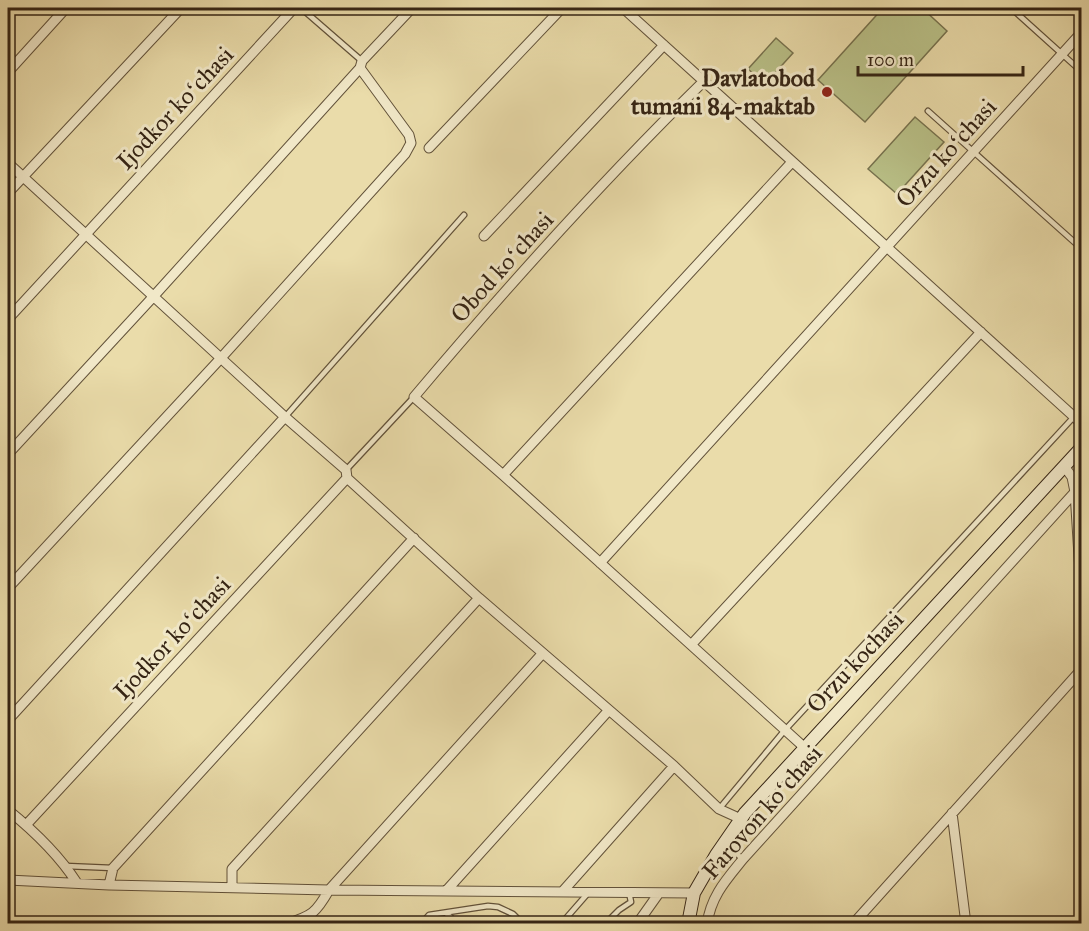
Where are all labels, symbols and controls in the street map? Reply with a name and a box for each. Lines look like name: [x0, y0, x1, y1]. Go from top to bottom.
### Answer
scale bar: [858, 39, 1023, 77]
street label: Ijodkor koʻchasi: [110, 40, 240, 176]
text: 100 m: [867, 49, 914, 71]
place label: Davlatobod tumani 84-maktab: [630, 63, 816, 121]
marker: Davlatobod tumani 84-maktab: [820, 85, 834, 99]
street label: Orzu koʻchasi: [889, 92, 1003, 214]
street label: Obod koʻchasi: [444, 205, 560, 329]
street label: Ijodkor koʻchasi: [107, 570, 237, 706]
street label: Orzu kochasi: [800, 605, 910, 719]
street label: Farovon koʻchasi: [696, 738, 829, 885]

